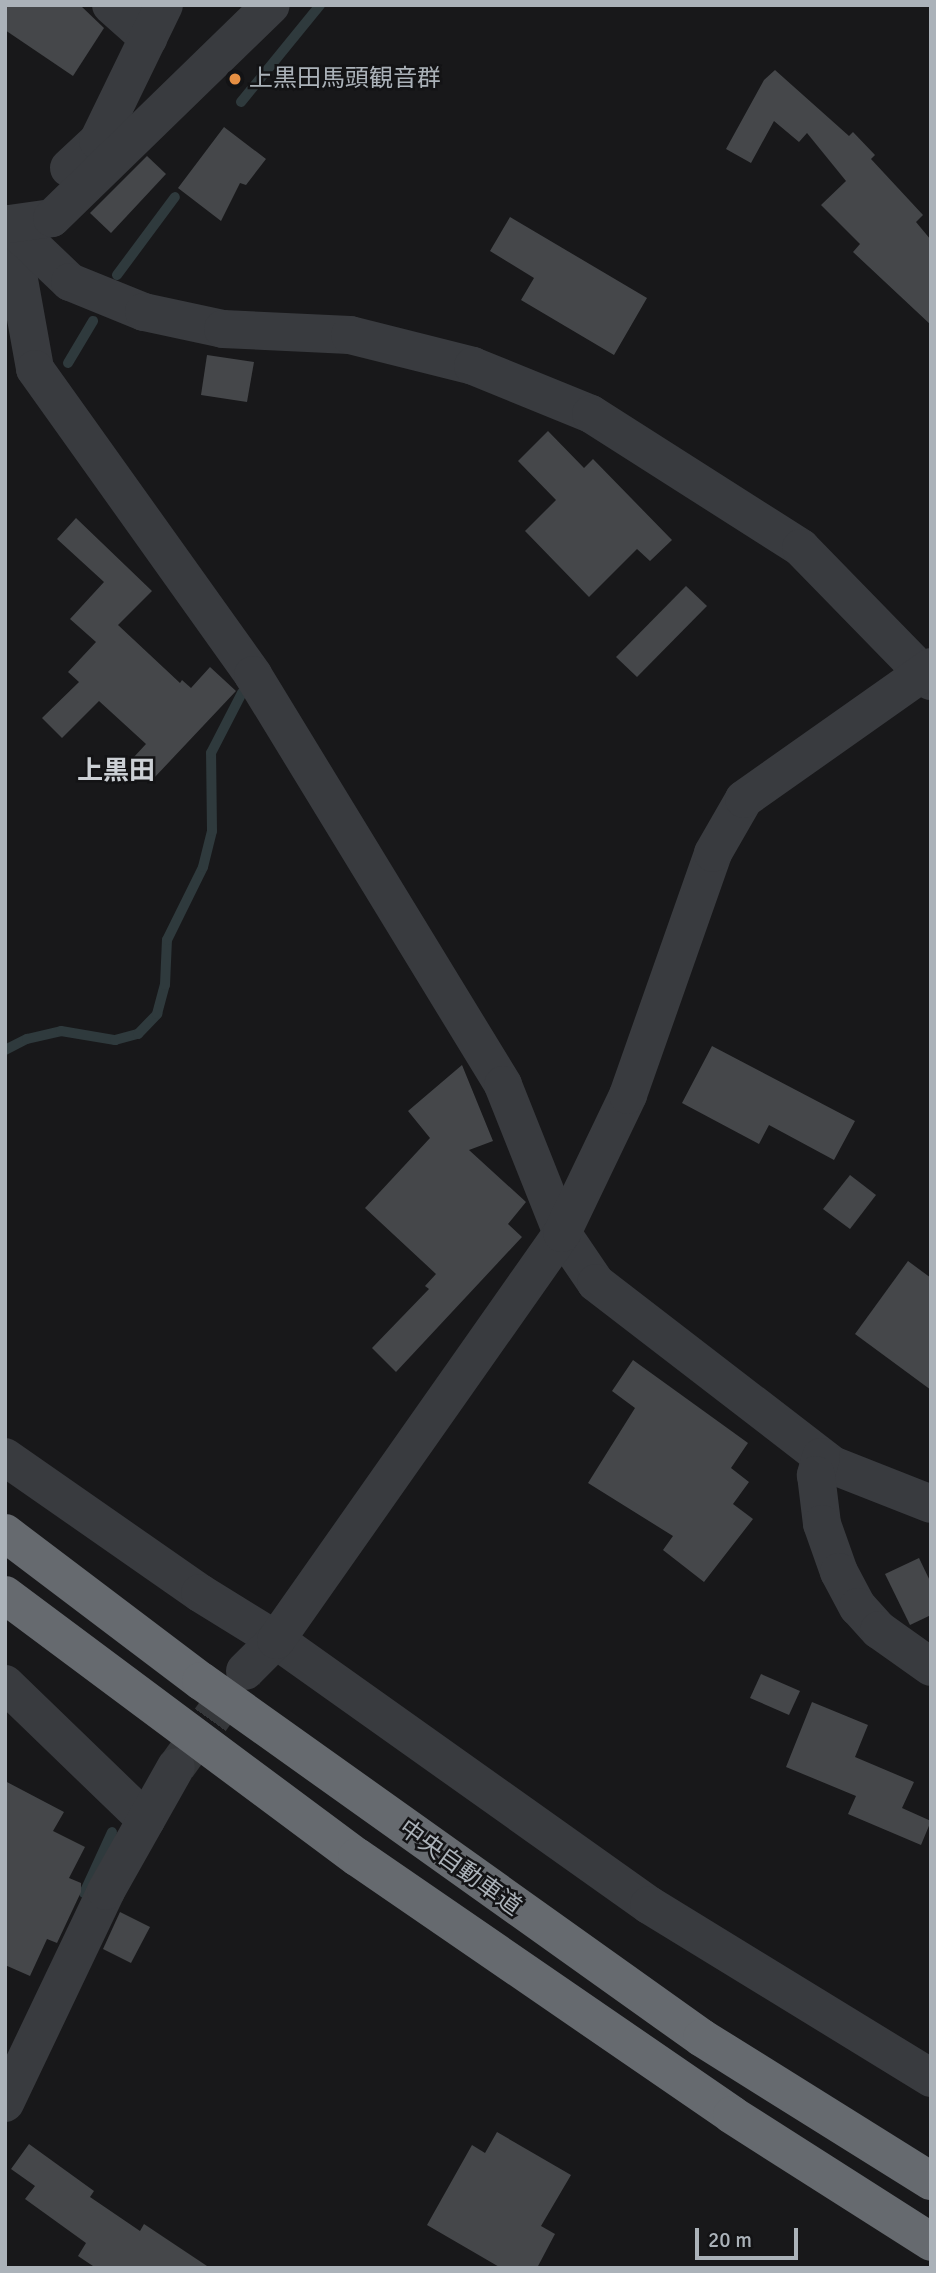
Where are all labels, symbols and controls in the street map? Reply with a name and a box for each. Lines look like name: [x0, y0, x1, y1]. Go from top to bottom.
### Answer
place label: 上黒田馬頭観音群: [249, 65, 441, 93]
marker: 上黒田馬頭観音群: [227, 71, 243, 87]
district label: 上黒田: [77, 756, 155, 788]
street label: 中央自動車道: [393, 1814, 527, 1922]
scale bar: [698, 2214, 801, 2258]
text: 20 m: [708, 2227, 752, 2253]

